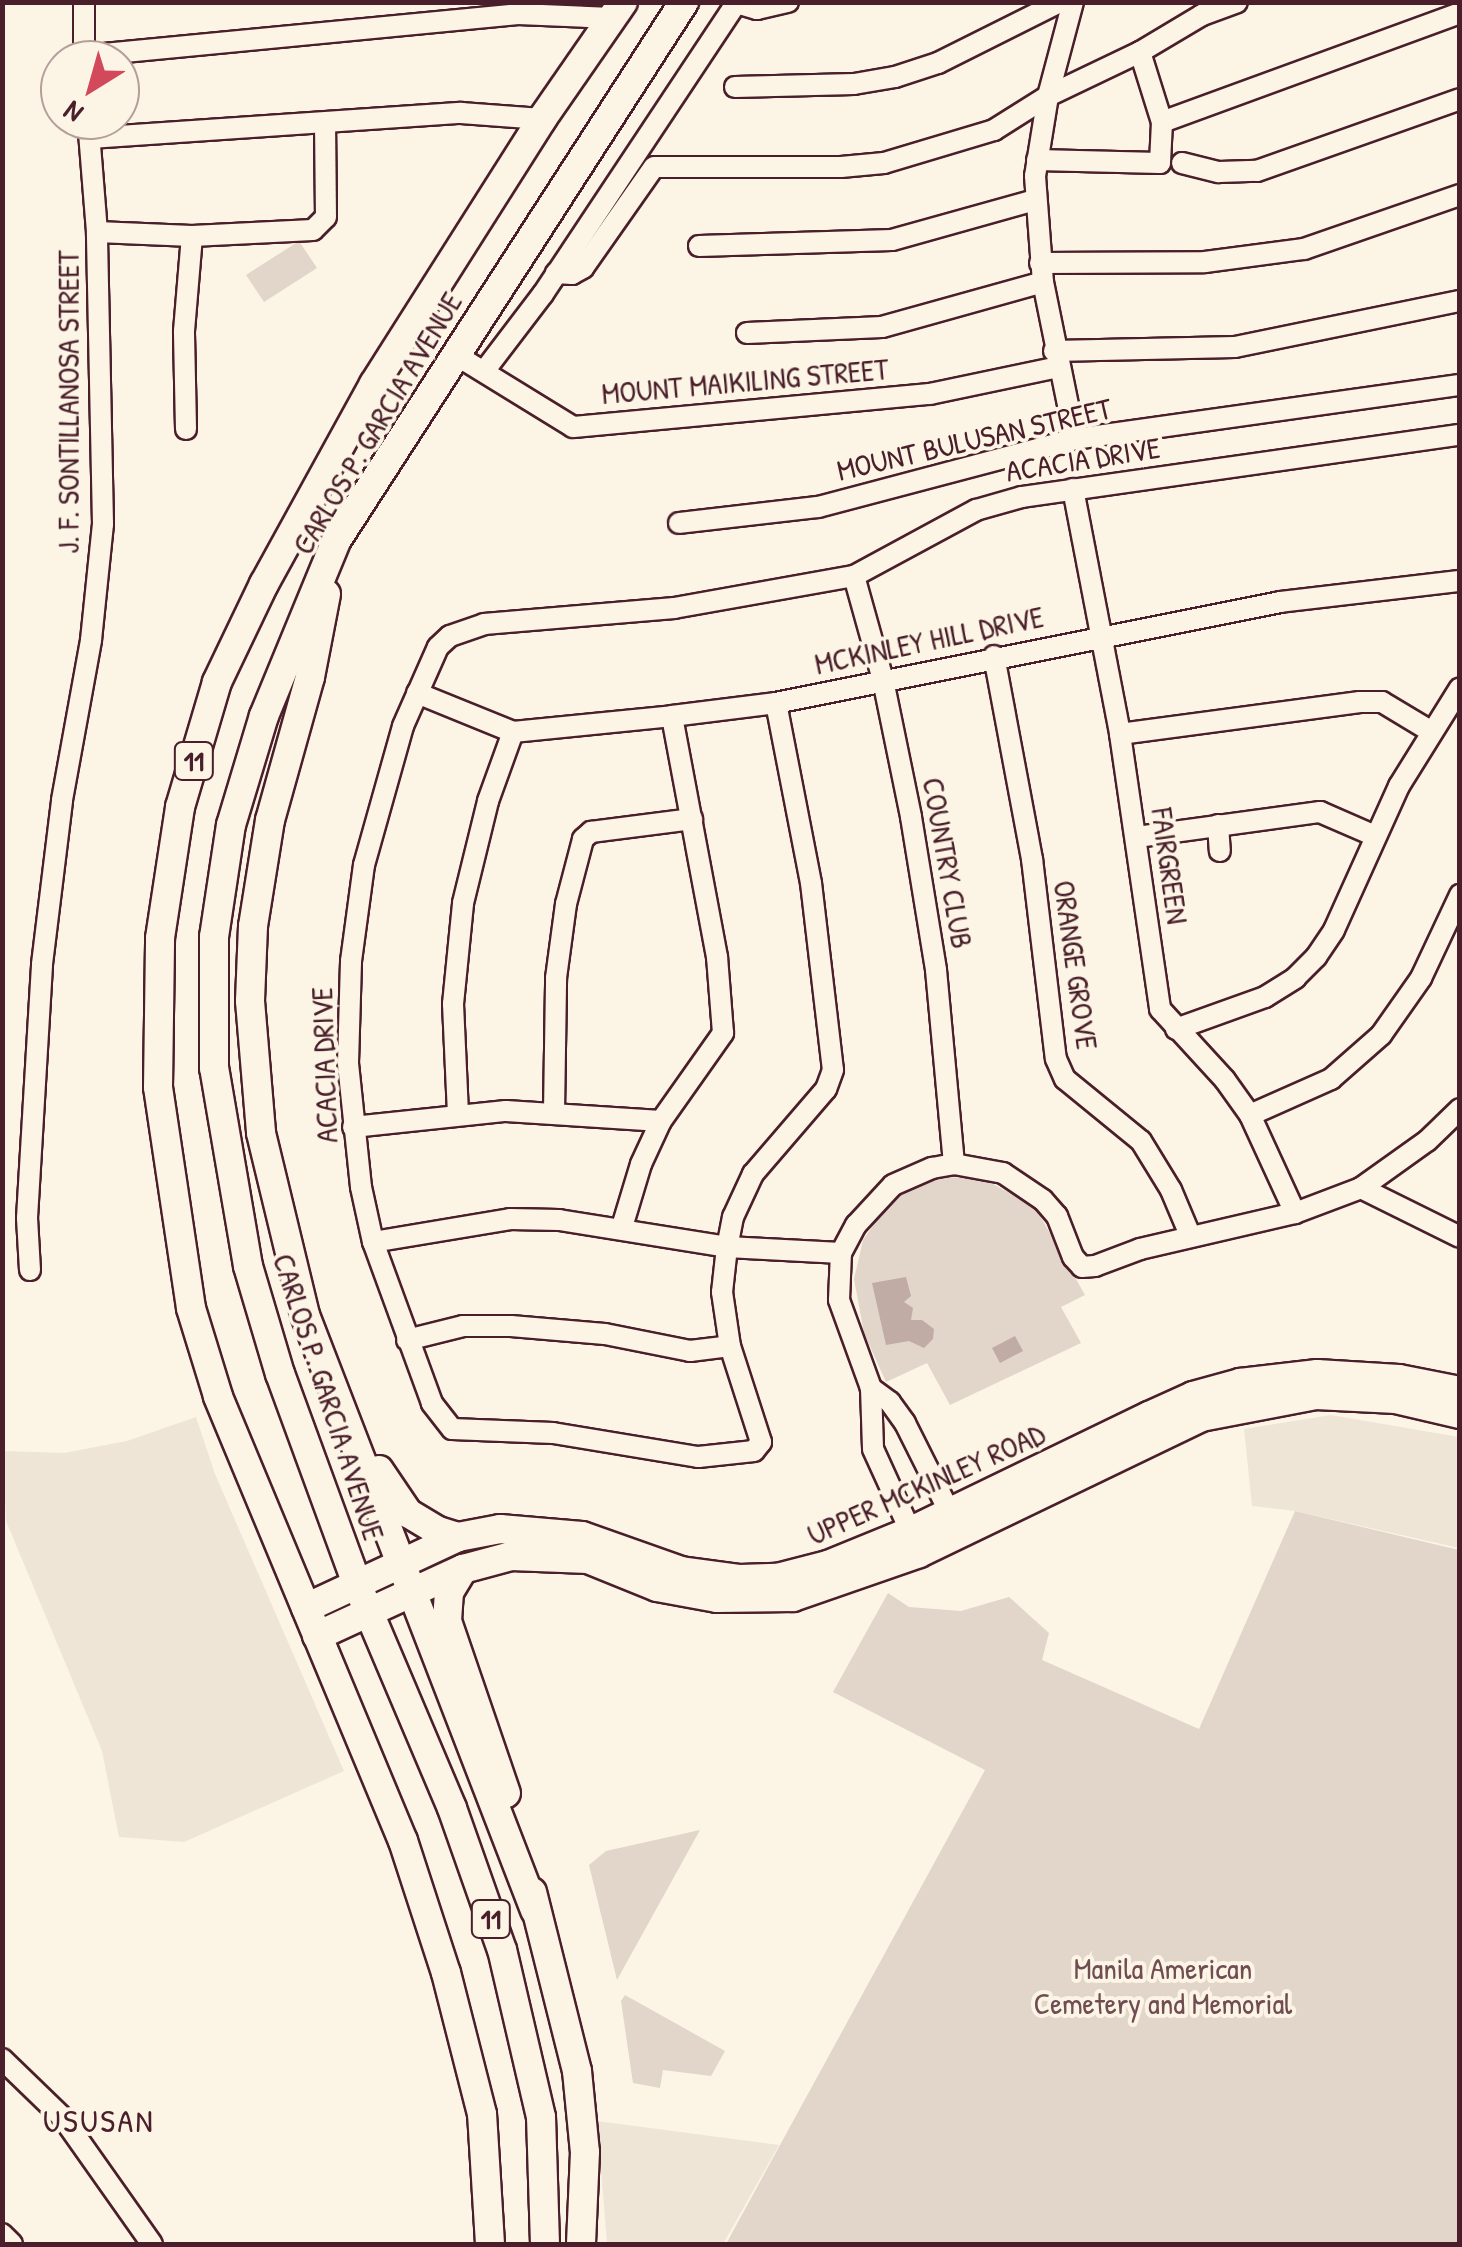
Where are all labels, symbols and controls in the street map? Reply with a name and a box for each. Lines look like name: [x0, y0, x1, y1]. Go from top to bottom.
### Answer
north arrow: [40, 40, 140, 140]
text: N: [56, 93, 91, 132]
street label: J. F. SONTILLANOSA STREET: [50, 250, 86, 554]
street label: CARLOS P. GARCIA AVENUE: [285, 286, 469, 560]
street label: MOUNT MAIKILING STREET: [600, 351, 890, 411]
street label: MOUNT BULUSAN STREET: [833, 390, 1115, 488]
street label: ACACIA DRIVE: [1003, 429, 1163, 489]
street label: MCKINLEY HILL DRIVE: [811, 598, 1047, 682]
road number: 11: [172, 738, 216, 784]
street label: COUNTRY CLUB: [915, 775, 981, 951]
street label: FAIRGREEN: [1144, 806, 1196, 926]
street label: ORANGE GROVE: [1046, 878, 1106, 1052]
street label: ACACIA DRIVE: [303, 987, 345, 1143]
street label: CARLOS P. GARCIA AVENUE: [266, 1249, 392, 1545]
street label: UPPER MCKINLEY ROAD: [802, 1416, 1050, 1552]
road number: 11: [468, 1896, 514, 1942]
park label: Manila American Cemetery and Memorial: [1034, 1950, 1292, 2020]
district label: USUSAN: [43, 2102, 155, 2140]

